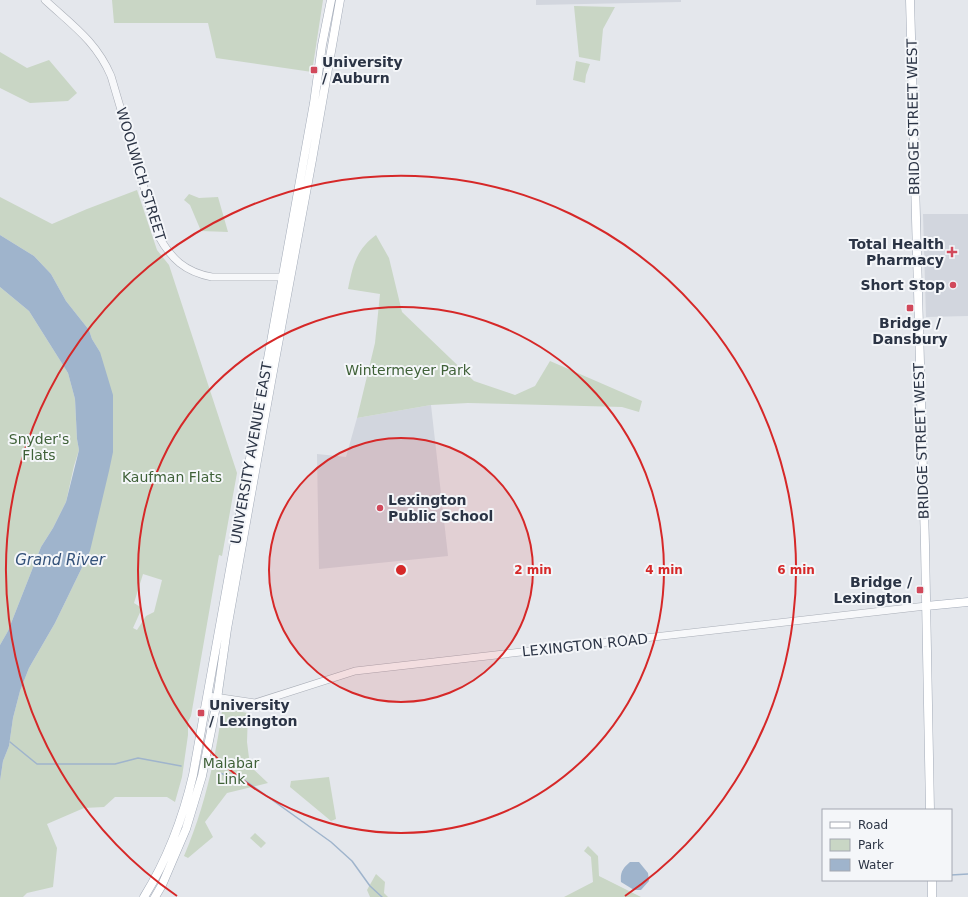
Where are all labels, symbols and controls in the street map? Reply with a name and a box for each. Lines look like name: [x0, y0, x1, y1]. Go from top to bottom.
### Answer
street label: BRIDGE STREET WEST: [904, 38, 922, 195]
place label: University / Auburn: [322, 54, 403, 86]
marker: University / Auburn: [309, 65, 319, 75]
street label: WOOLWICH STREET: [113, 105, 169, 243]
place label: Total Health Pharmacy: [849, 236, 944, 268]
marker: Total Health Pharmacy: [947, 247, 957, 257]
place label: Short Stop: [860, 277, 945, 293]
marker: Short Stop: [948, 280, 958, 290]
marker: Bridge / Dansbury: [905, 303, 915, 313]
place label: Bridge / Dansbury: [872, 315, 948, 347]
street label: UNIVERSITY AVENUE EAST: [227, 360, 275, 545]
park label: Wintermeyer Park: [345, 362, 472, 378]
street label: BRIDGE STREET WEST: [910, 362, 932, 519]
park label: Snyder's Flats: [9, 431, 69, 463]
park label: Kaufman Flats: [122, 469, 222, 485]
place label: Lexington Public School: [388, 492, 493, 524]
marker: Lexington Public School: [375, 503, 385, 513]
water label: Grand River: [15, 551, 106, 569]
centre of rings: [394, 563, 408, 577]
text: 2 min: [514, 563, 552, 577]
text: 4 min: [645, 563, 683, 577]
text: 6 min: [777, 563, 815, 577]
place label: Bridge / Lexington: [833, 574, 913, 606]
marker: Bridge / Lexington: [915, 585, 925, 595]
street label: LEXINGTON ROAD: [521, 630, 649, 660]
place label: University / Lexington: [209, 697, 298, 729]
marker: University / Lexington: [196, 708, 206, 718]
park label: Malabar Link: [203, 755, 259, 787]
legend: [822, 809, 952, 881]
text: Road: [858, 818, 888, 832]
text: Park: [858, 838, 884, 852]
text: Water: [858, 858, 894, 872]

